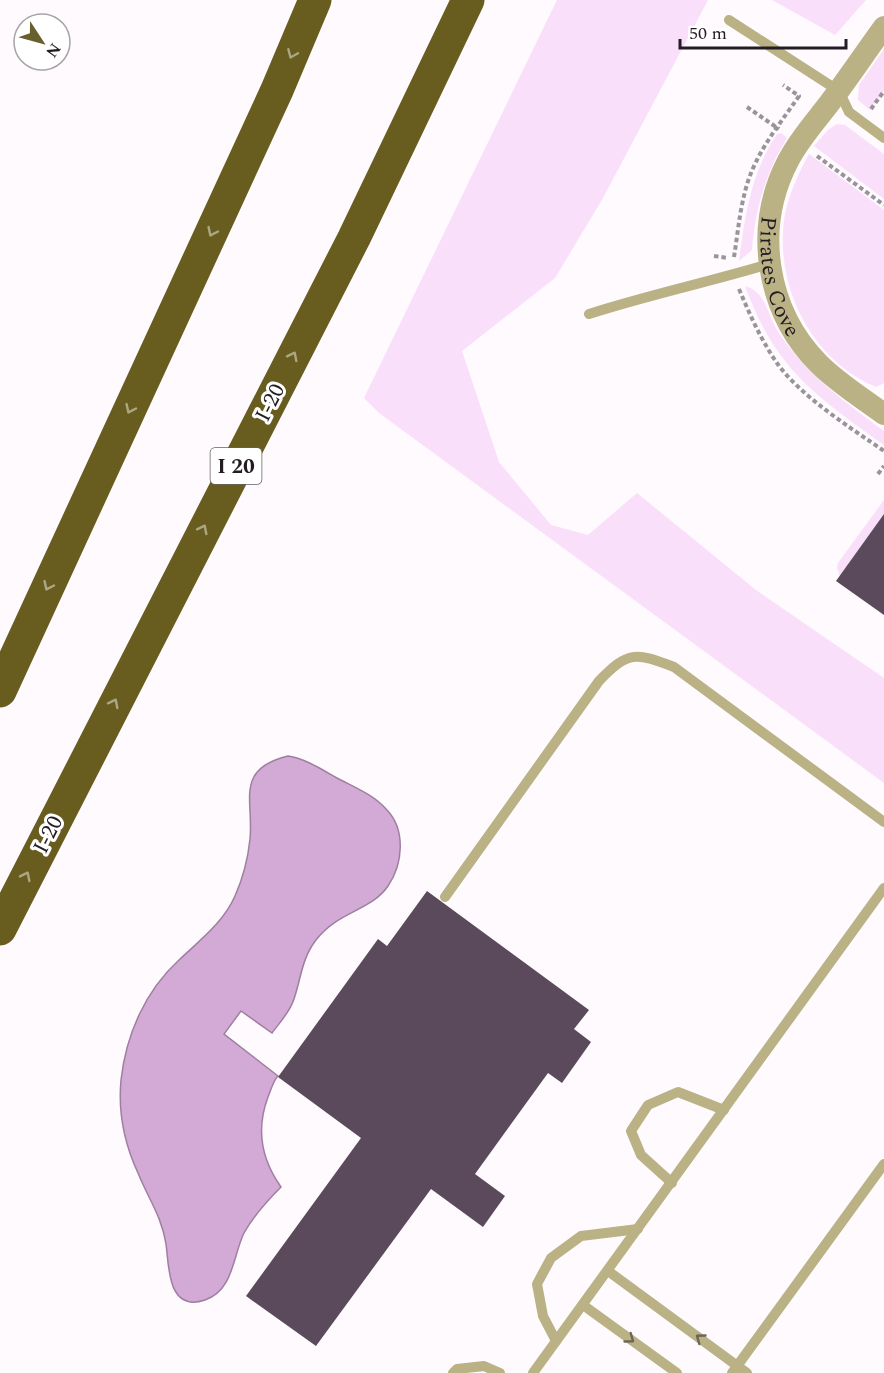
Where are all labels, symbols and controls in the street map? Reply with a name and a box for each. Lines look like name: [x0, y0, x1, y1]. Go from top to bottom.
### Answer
north arrow: [12, 12, 72, 72]
scale bar: [680, 12, 846, 50]
text: 50 m: [689, 20, 727, 47]
text: N: [40, 38, 67, 63]
one-way arrow: [287, 48, 299, 59]
street label: Pirates Cove: [750, 215, 808, 344]
one-way arrow: [207, 225, 219, 236]
one-way arrow: [286, 352, 297, 362]
street label: I-20: [247, 378, 294, 427]
one-way arrow: [125, 402, 137, 413]
road number: I 20: [210, 448, 262, 484]
one-way arrow: [196, 525, 208, 536]
one-way arrow: [44, 579, 56, 590]
one-way arrow: [107, 698, 118, 709]
street label: I-20: [25, 810, 72, 859]
one-way arrow: [18, 872, 30, 883]
one-way arrow: [624, 1332, 635, 1343]
one-way arrow: [696, 1334, 707, 1345]

